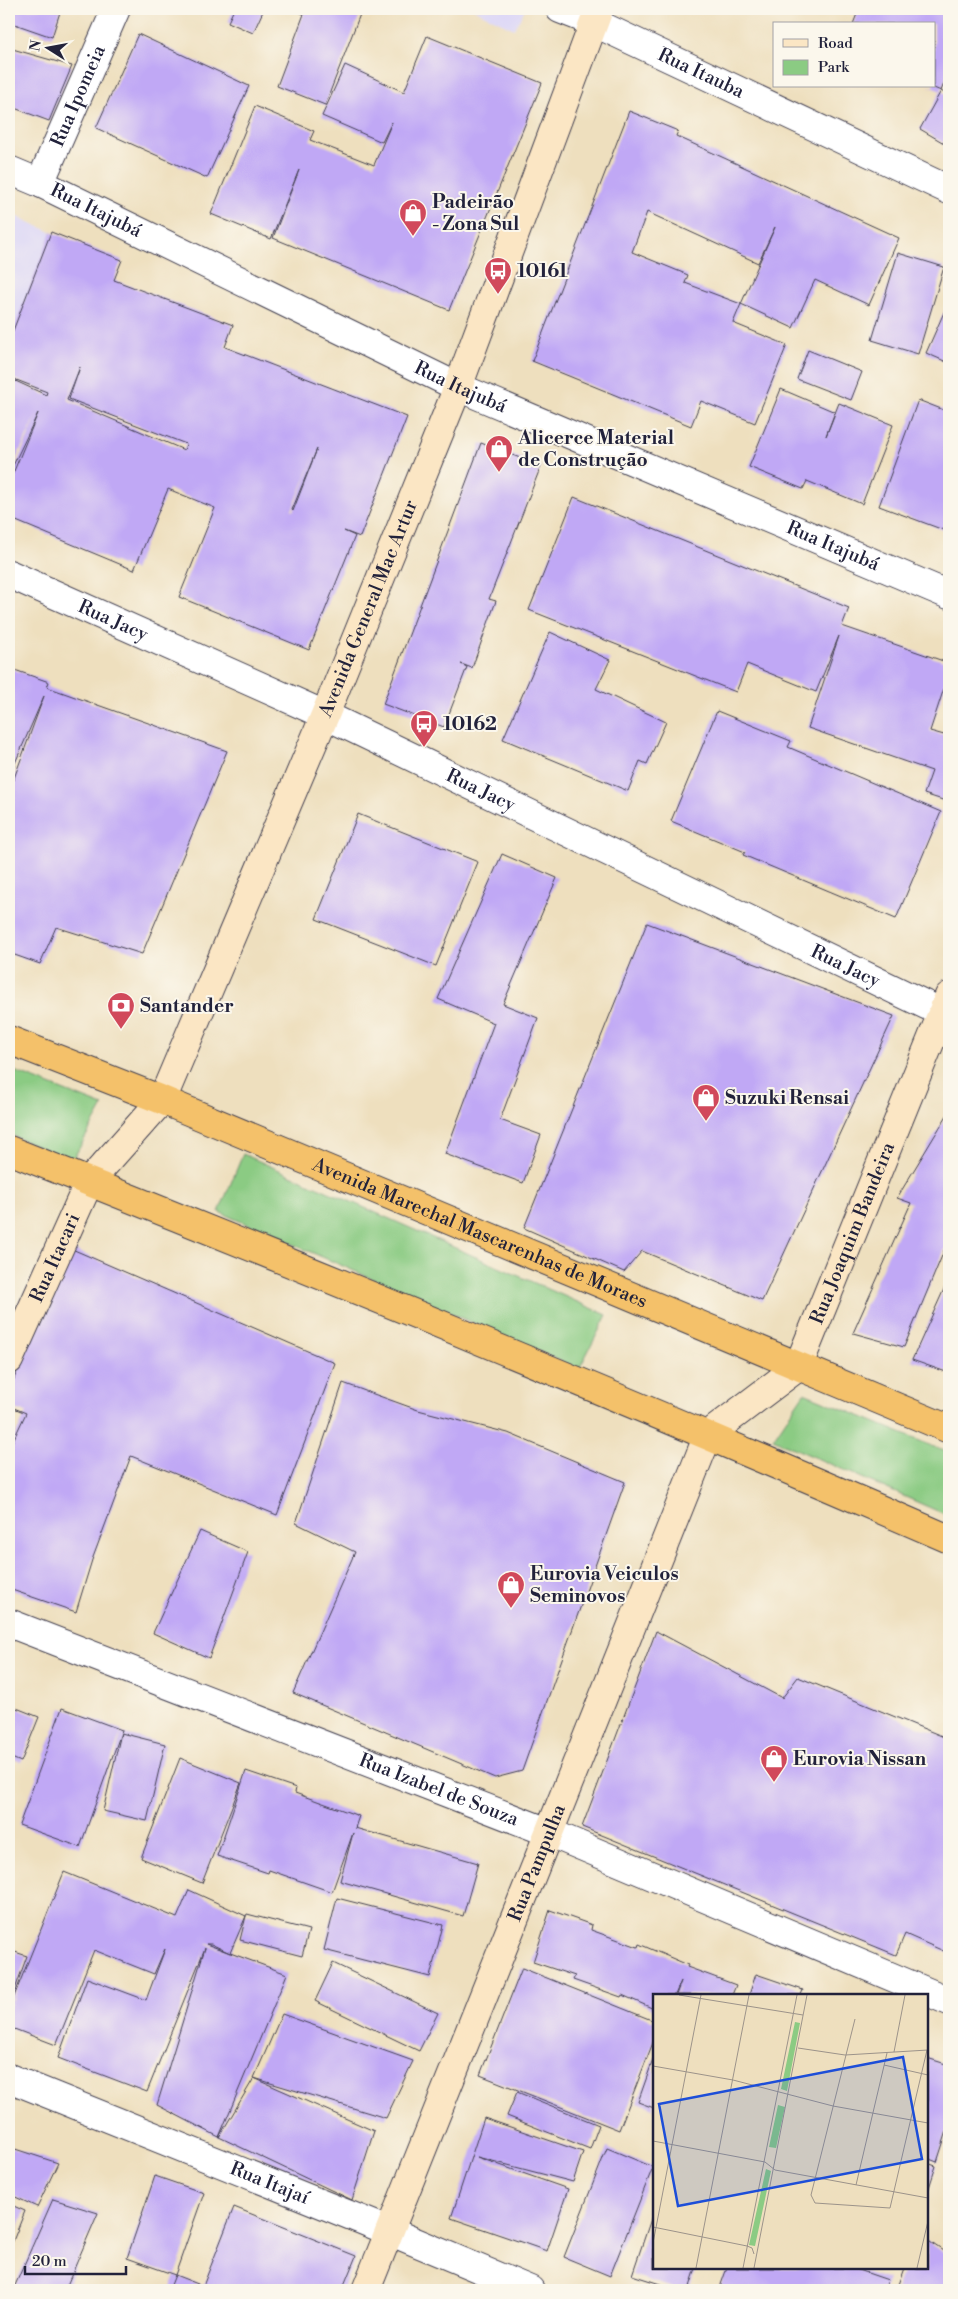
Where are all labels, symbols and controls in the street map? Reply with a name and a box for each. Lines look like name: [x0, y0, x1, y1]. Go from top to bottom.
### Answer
north arrow: [22, 22, 72, 72]
legend: [773, 22, 936, 88]
text: Road: [818, 34, 853, 53]
text: N: [26, 39, 46, 53]
street label: Rua Ipomeia: [45, 41, 111, 150]
street label: Rua Itauba: [654, 42, 748, 104]
text: Park: [818, 58, 850, 77]
street label: Rua Itajubá: [46, 178, 146, 243]
place label: Padeirão - Zona Sul: [432, 190, 519, 236]
shop icon: Padeirão - Zona Sul: [398, 198, 428, 237]
bus stop icon: 10161: [483, 256, 513, 295]
place label: 10161: [517, 259, 568, 283]
street label: Rua Itajubá: [410, 356, 511, 418]
place label: Alicerce Material de Construção: [517, 426, 674, 472]
shop icon: Alicerce Material de Construção: [484, 434, 514, 473]
street label: Avenida General Mac Artur: [313, 496, 423, 722]
street label: Rua Itajubá: [783, 516, 884, 576]
street label: Rua Jacy: [74, 594, 153, 647]
bus stop icon: 10162: [409, 709, 439, 748]
place label: 10162: [443, 712, 497, 736]
street label: Rua Jacy: [442, 763, 520, 817]
street label: Rua Jacy: [807, 939, 885, 993]
bank icon: Santander: [106, 991, 136, 1030]
place label: Santander: [140, 994, 234, 1018]
shop icon: Suzuki Rensai: [691, 1083, 721, 1122]
place label: Suzuki Rensai: [725, 1086, 849, 1110]
street label: Rua Joaquim Bandeira: [805, 1139, 900, 1328]
street label: Avenida Marechal Mascarenhas de Moraes: [308, 1152, 651, 1314]
street label: Rua Itacari: [24, 1209, 85, 1306]
place label: Eurovia Veiculos Seminovos: [530, 1562, 679, 1608]
shop icon: Eurovia Veiculos Seminovos: [496, 1570, 526, 1609]
shop icon: Eurovia Nissan: [759, 1744, 789, 1783]
place label: Eurovia Nissan: [793, 1747, 927, 1771]
street label: Rua Izabel de Souza: [356, 1748, 522, 1832]
street label: Rua Pampulha: [503, 1800, 571, 1925]
inset map: [653, 1994, 928, 2269]
street label: Rua Itajaí: [226, 2156, 314, 2210]
scale bar: [25, 2244, 126, 2276]
text: 20 m: [32, 2252, 67, 2271]

